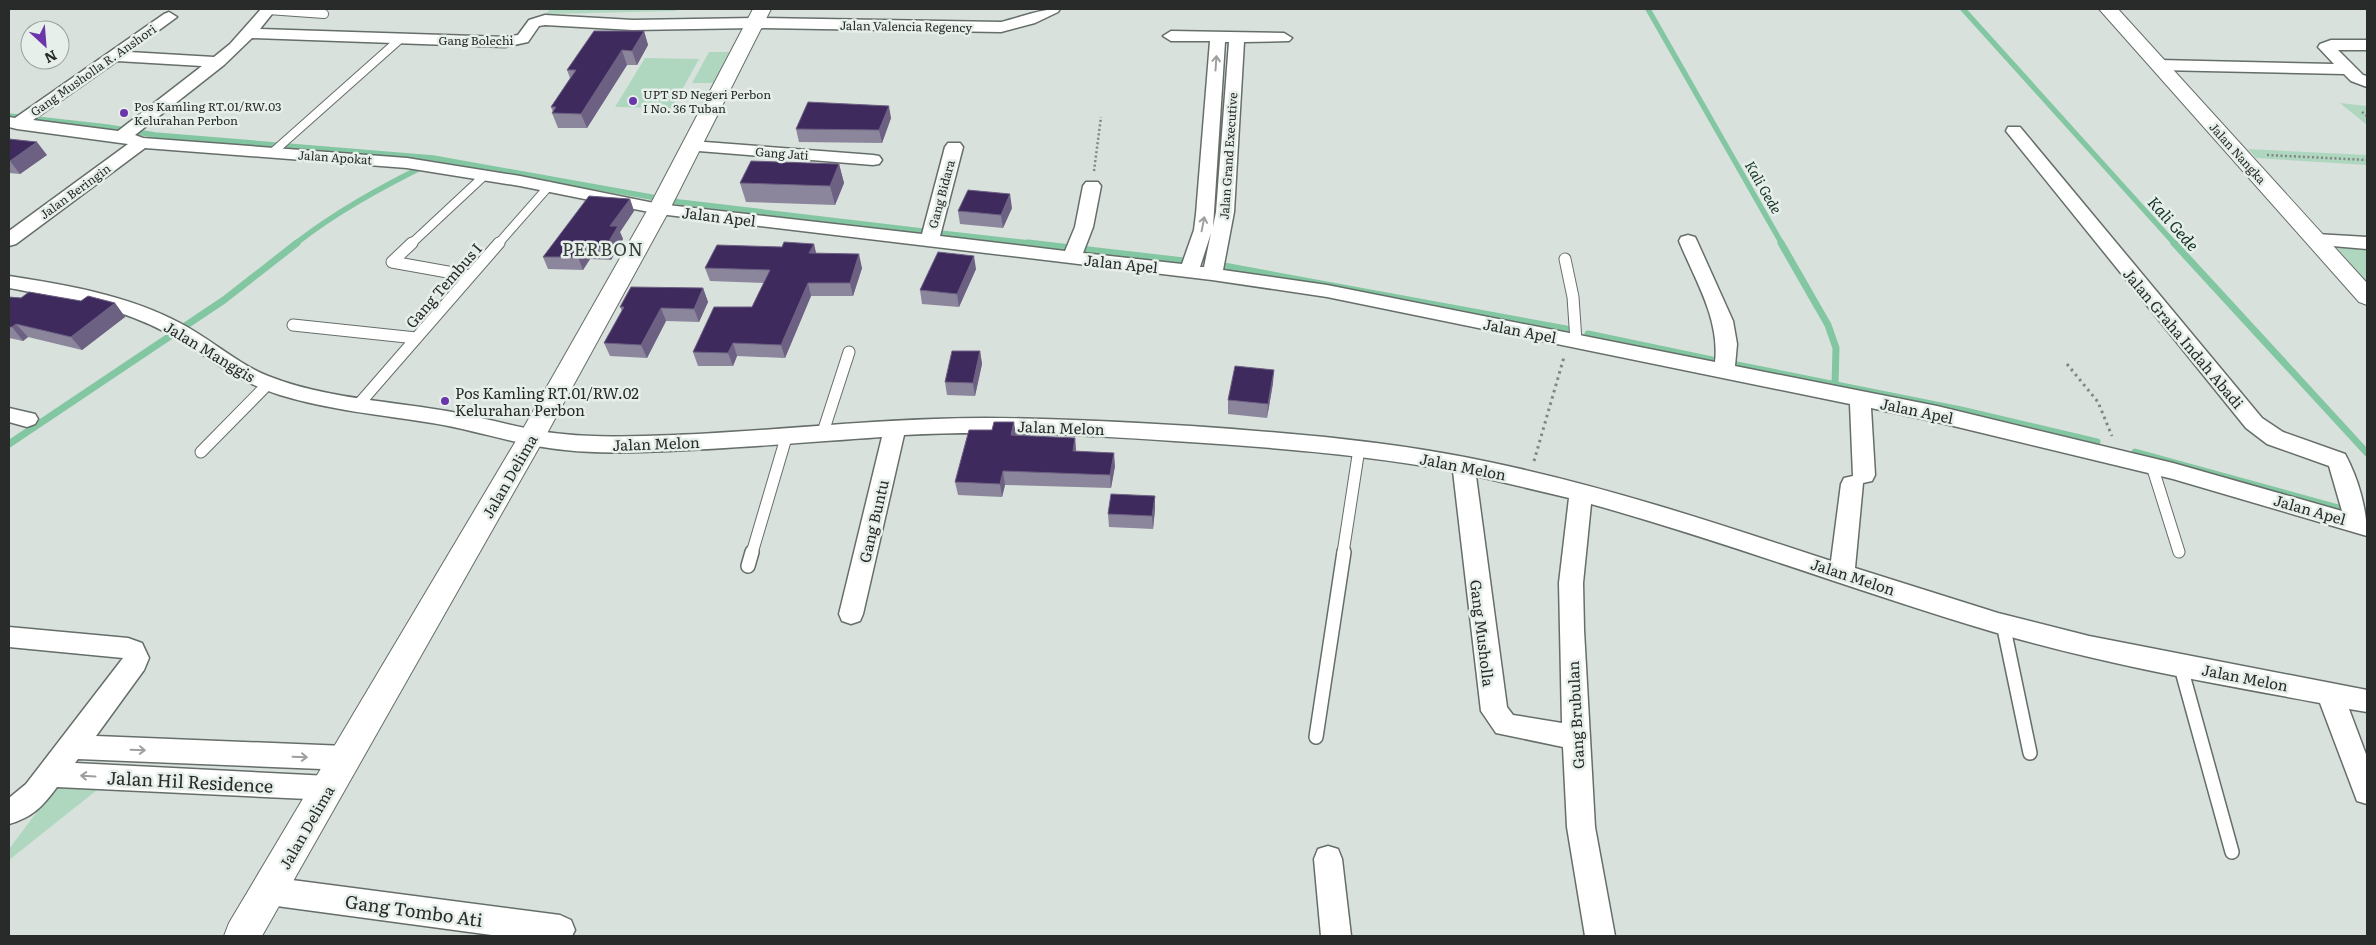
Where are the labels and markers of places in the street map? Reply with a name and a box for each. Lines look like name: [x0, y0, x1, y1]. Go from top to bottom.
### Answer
place label: UPT SD Negeri Perbon I No. 36 Tuban: [643, 85, 771, 117]
marker: UPT SD Negeri Perbon I No. 36 Tuban: [627, 95, 639, 107]
place label: Pos Kamling RT.01/RW.03 Kelurahan Perbon: [134, 97, 281, 129]
marker: Pos Kamling RT.01/RW.03 Kelurahan Perbon: [118, 107, 130, 119]
place label: Pos Kamling RT.01/RW.02 Kelurahan Perbon: [455, 381, 639, 421]
marker: Pos Kamling RT.01/RW.02 Kelurahan Perbon: [439, 395, 451, 407]

